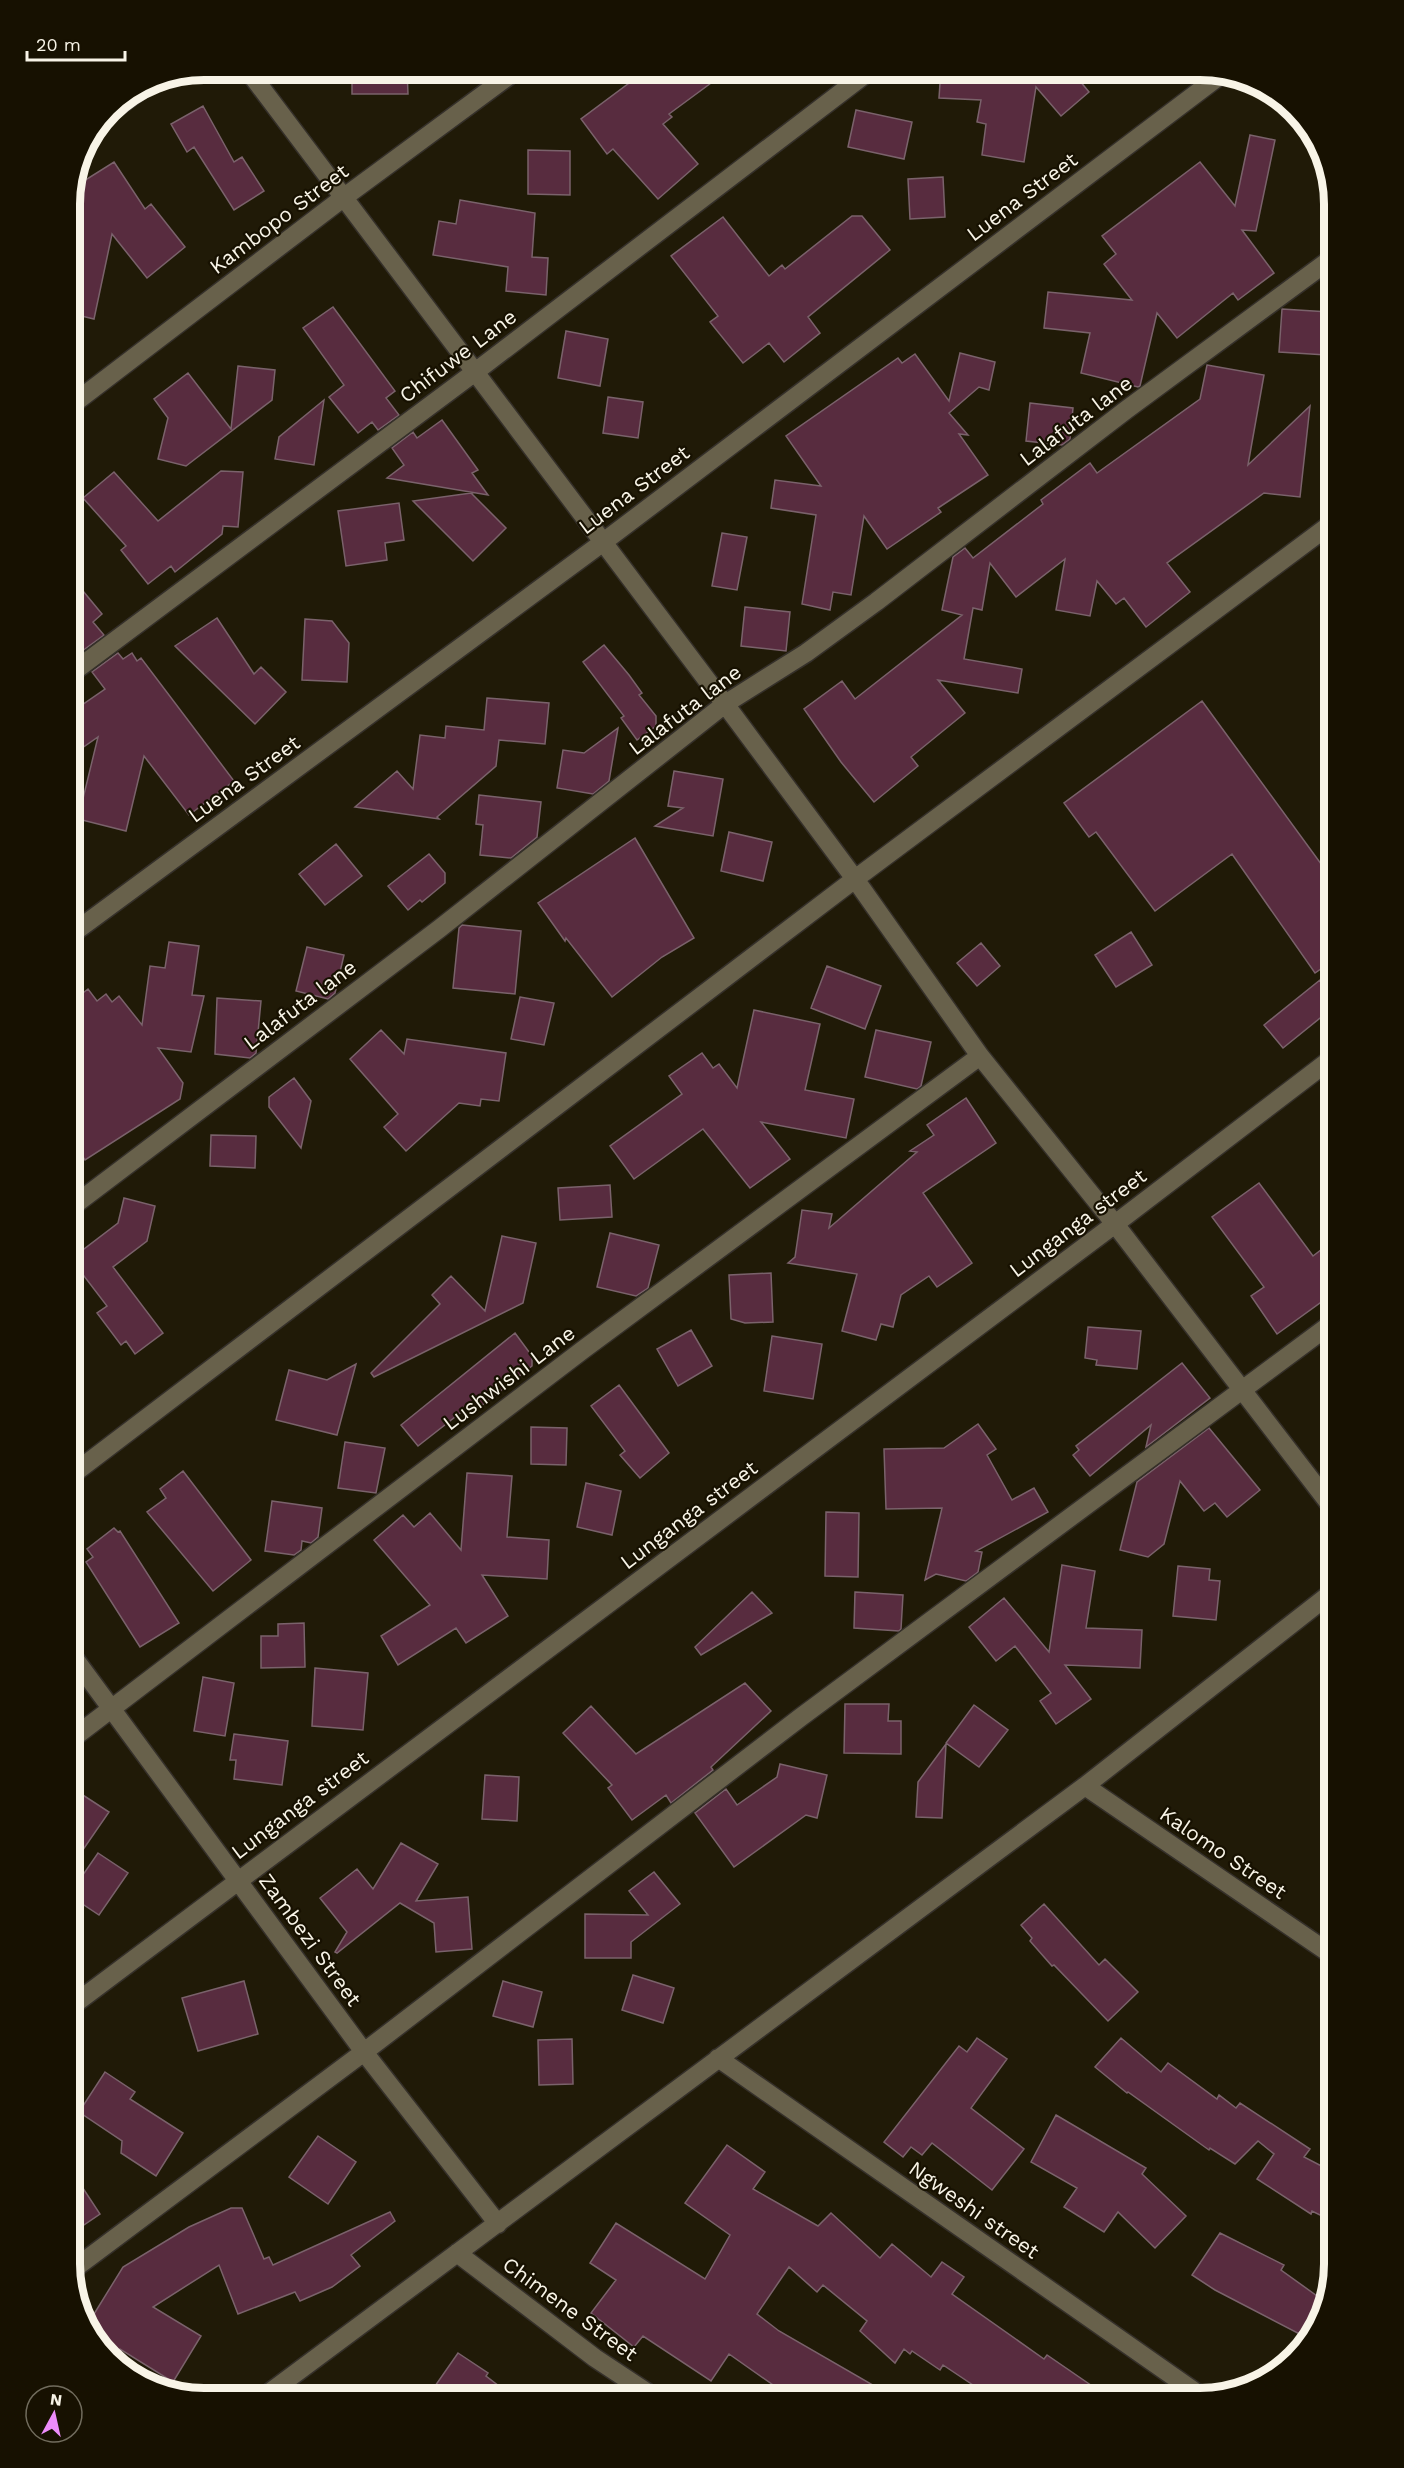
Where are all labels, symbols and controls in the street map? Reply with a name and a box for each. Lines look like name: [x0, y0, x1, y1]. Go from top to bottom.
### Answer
scale bar: [27, 24, 124, 62]
text: 20 m: [36, 34, 81, 55]
street label: Luena Street: [961, 147, 1082, 246]
street label: Kambopo Street: [204, 158, 353, 279]
street label: Chifuwe Lane: [394, 303, 521, 408]
street label: Lalafuta lane: [1014, 370, 1137, 471]
street label: Luena Street: [573, 440, 694, 539]
street label: Lalafuta lane: [623, 659, 746, 760]
street label: Luena Street: [183, 730, 305, 828]
street label: Lalafuta lane: [238, 954, 361, 1055]
street label: Lunganga street: [1004, 1163, 1151, 1282]
street label: Lushwishi Lane: [438, 1320, 580, 1435]
street label: Lunganga street: [615, 1455, 762, 1574]
street label: Lunganga street: [226, 1745, 373, 1864]
street label: Kalomo Street: [1155, 1801, 1292, 1904]
street label: Zambezi Street: [254, 1869, 367, 2011]
street label: Ngweshi street: [904, 2155, 1044, 2264]
street label: Chimene Street: [498, 2251, 643, 2366]
north arrow: [24, 2384, 84, 2444]
text: N: [49, 2389, 63, 2410]

